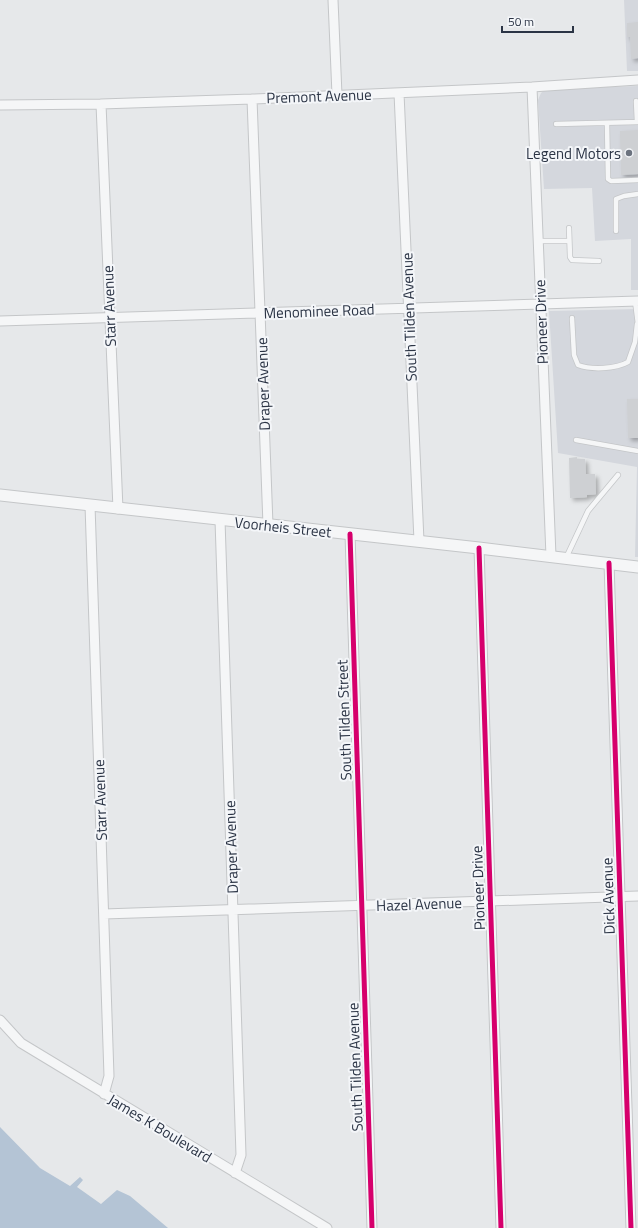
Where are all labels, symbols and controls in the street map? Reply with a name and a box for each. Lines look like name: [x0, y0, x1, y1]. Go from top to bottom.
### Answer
scale bar: [502, 8, 573, 34]
text: 50 m: [508, 12, 534, 31]
street label: Premont Avenue: [266, 83, 372, 109]
place label: Legend Motors: [526, 142, 621, 165]
marker: Legend Motors: [624, 148, 634, 158]
street label: South Tilden Avenue: [395, 252, 423, 382]
street label: Starr Avenue: [96, 265, 122, 347]
street label: Pioneer Drive: [528, 279, 554, 365]
street label: Menominee Road: [263, 298, 375, 324]
street label: Draper Avenue: [250, 337, 276, 431]
street label: Voorheis Street: [233, 510, 333, 544]
street label: South Tilden Street: [330, 658, 358, 781]
street label: Starr Avenue: [87, 759, 113, 841]
street label: Draper Avenue: [218, 800, 244, 894]
street label: Pioneer Drive: [465, 845, 491, 931]
street label: Dick Avenue: [595, 857, 621, 935]
street label: Hazel Avenue: [376, 891, 462, 917]
street label: South Tilden Avenue: [341, 1002, 369, 1132]
street label: James K Boulevard: [104, 1088, 216, 1168]

